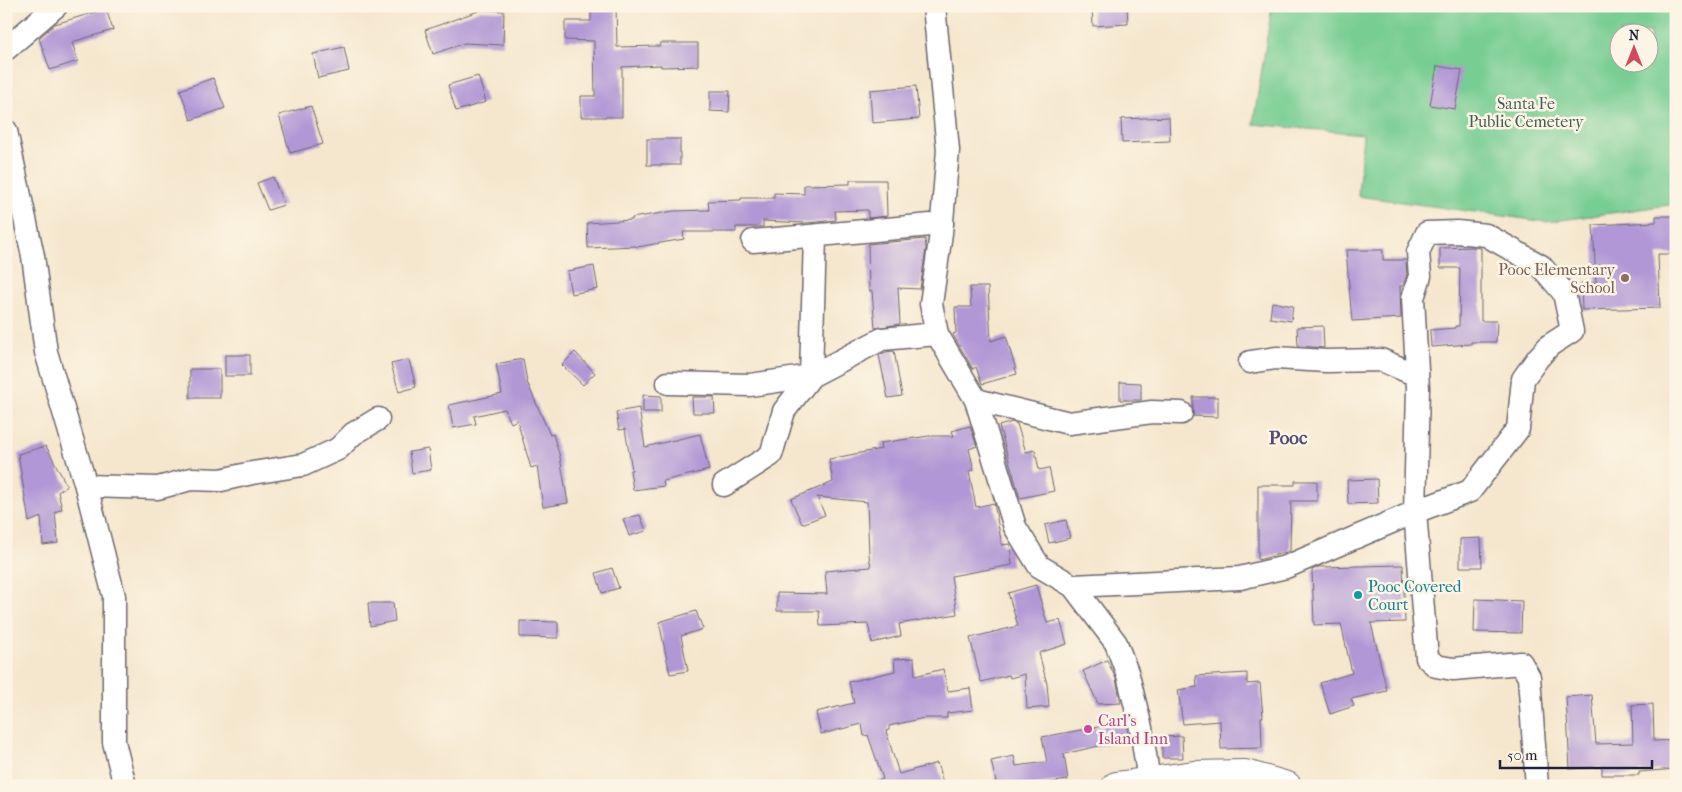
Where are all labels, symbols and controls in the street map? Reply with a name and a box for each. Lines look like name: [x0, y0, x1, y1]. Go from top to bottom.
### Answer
north arrow: [1610, 22, 1660, 72]
text: N: [1629, 27, 1640, 44]
park label: Santa Fe Public Cemetery: [1468, 94, 1584, 131]
place label: Pooc Elementary School: [1498, 260, 1616, 297]
marker: Pooc Elementary School: [1619, 272, 1631, 284]
district label: Pooc: [1269, 427, 1308, 449]
place label: Pooc Covered Court: [1368, 577, 1462, 614]
marker: Pooc Covered Court: [1352, 589, 1364, 601]
place label: Carl’s Island Inn: [1098, 711, 1169, 748]
marker: Carl’s Island Inn: [1082, 723, 1094, 735]
scale bar: [1500, 737, 1652, 769]
text: 50 m: [1507, 746, 1538, 764]

